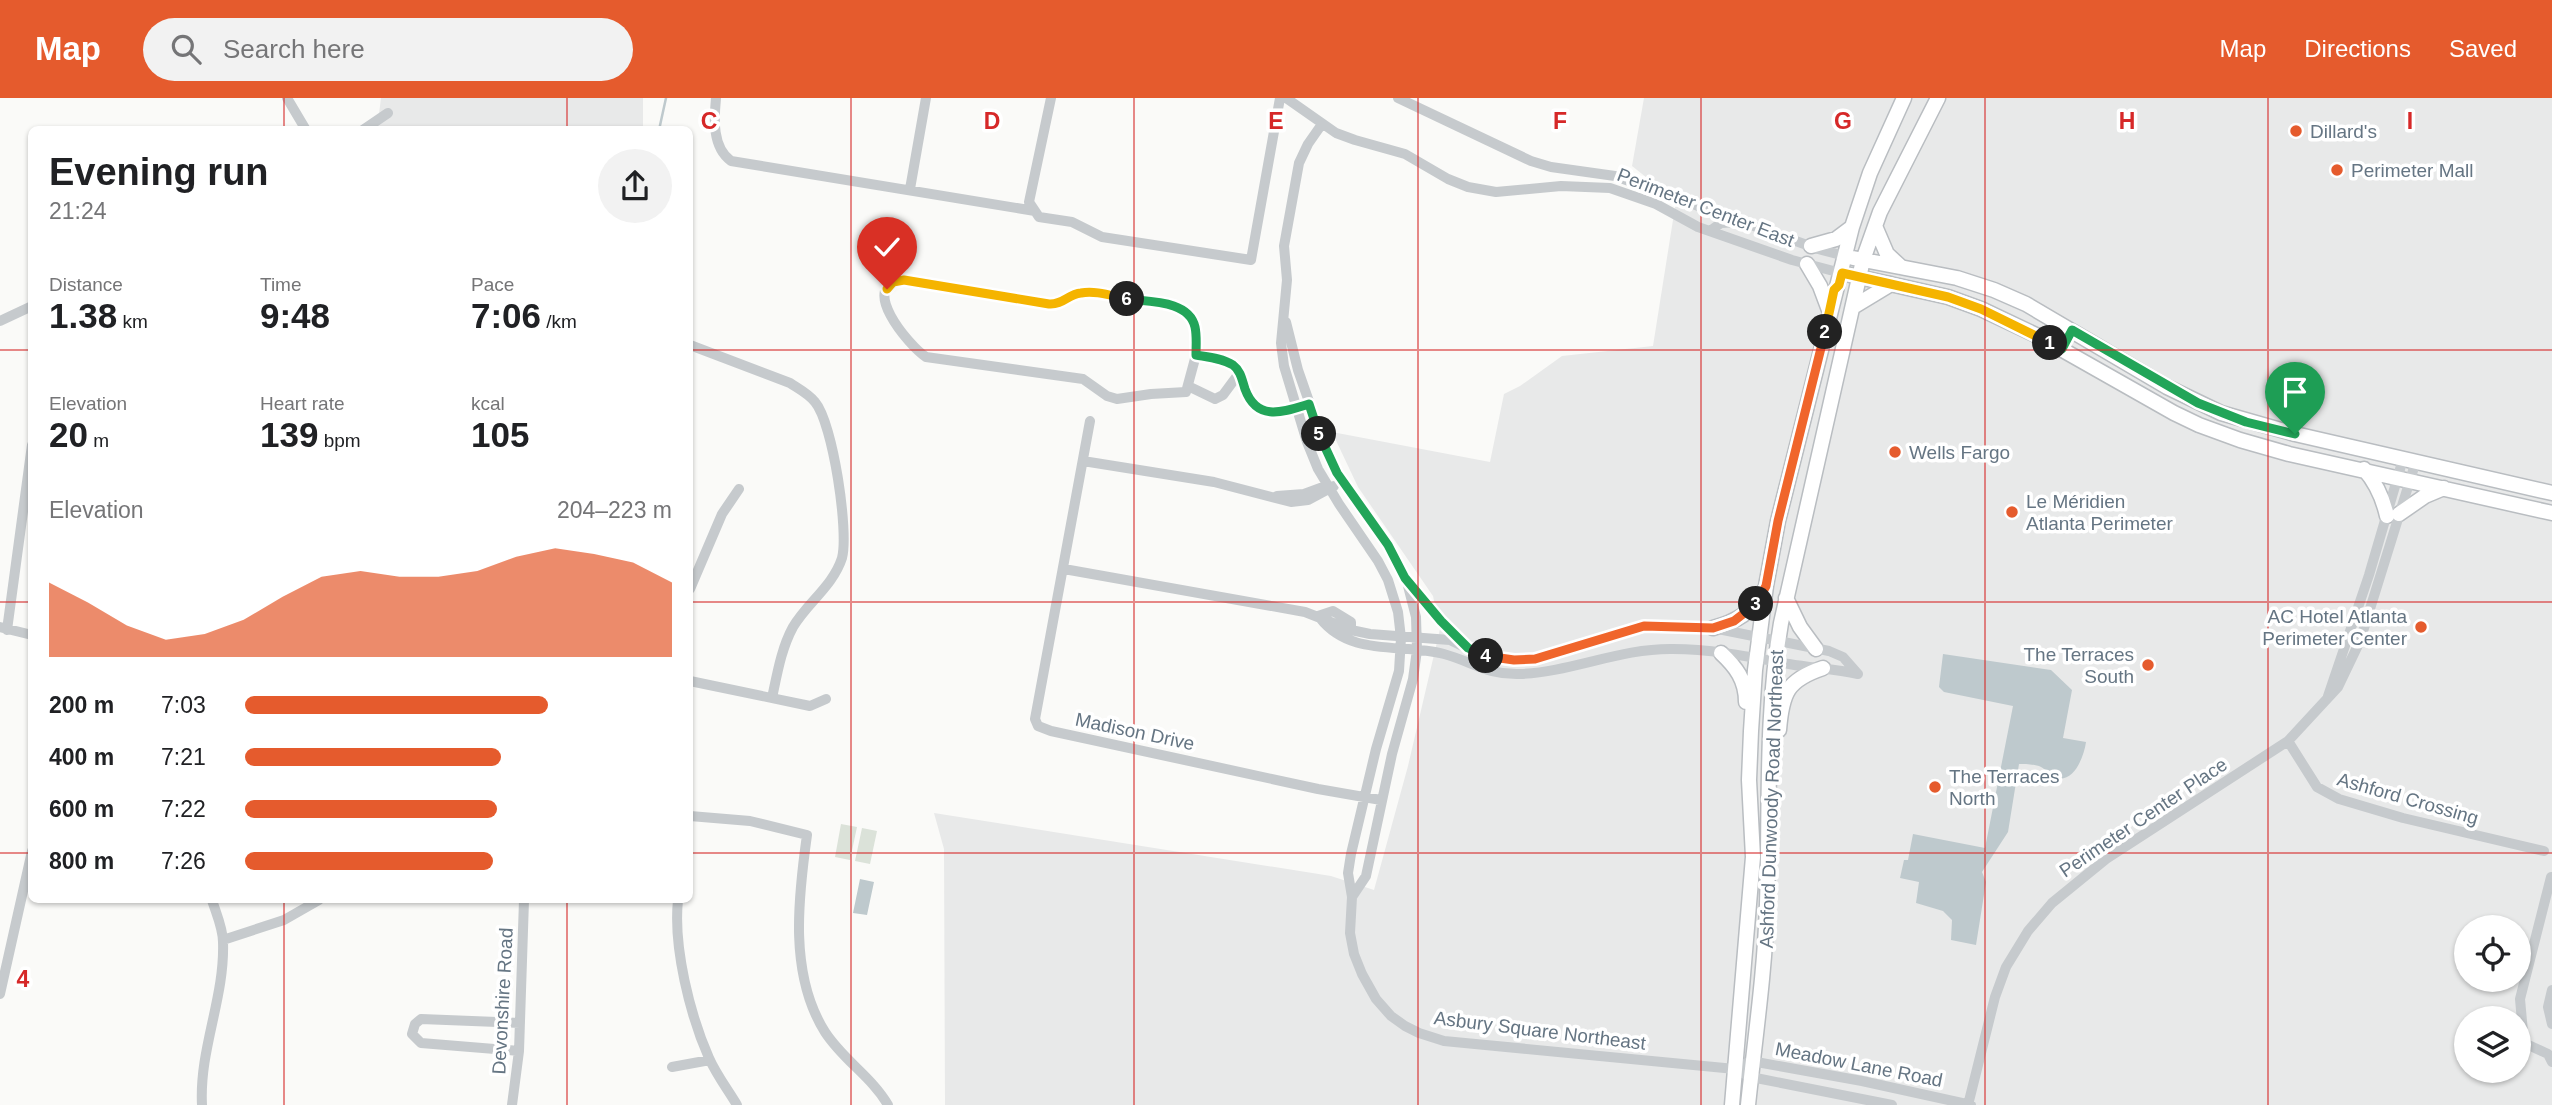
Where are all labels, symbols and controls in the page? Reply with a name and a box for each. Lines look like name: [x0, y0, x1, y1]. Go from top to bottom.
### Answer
search box: [143, 18, 633, 81]
text: Map: [35, 30, 101, 67]
icon: search: [167, 30, 205, 68]
text: Search here: [223, 34, 365, 64]
text: Map: [2220, 35, 2266, 62]
text: Directions: [2304, 35, 2411, 62]
text: Saved: [2449, 35, 2517, 62]
text: C: [701, 108, 717, 134]
text: D: [984, 108, 1000, 134]
text: E: [1268, 108, 1284, 134]
text: F: [1553, 108, 1567, 134]
text: G: [1834, 108, 1852, 134]
text: H: [2119, 108, 2135, 134]
text: I: [2407, 108, 2413, 134]
place label: Dillard's: [2310, 121, 2377, 142]
marker: Dillard's: [2288, 123, 2304, 139]
button: share: [598, 149, 672, 223]
text: Evening run: [49, 151, 269, 193]
place label: Perimeter Mall: [2351, 160, 2473, 181]
marker: Perimeter Mall: [2329, 162, 2345, 178]
street label: Perimeter Center East: [1614, 164, 1798, 251]
text: 21:24: [49, 198, 107, 224]
pin: [857, 217, 917, 289]
icon: check: [868, 228, 906, 266]
text: Distance: [49, 274, 123, 295]
text: Time: [260, 274, 302, 295]
text: Pace: [471, 274, 514, 295]
pin: 6: [1110, 282, 1144, 316]
text: 6: [1121, 288, 1132, 309]
text: 1.38: [49, 296, 117, 335]
text: 9:48: [260, 296, 330, 335]
text: 7:06: [471, 296, 541, 335]
text: km: [117, 311, 148, 332]
text: /km: [541, 311, 577, 332]
pin: 2: [1808, 314, 1842, 350]
text: 2: [1819, 321, 1830, 342]
pin: 1: [2032, 326, 2068, 360]
text: 1: [2044, 332, 2055, 353]
pin: [2265, 362, 2325, 434]
icon: arrive: [2276, 373, 2314, 411]
text: Elevation: [49, 393, 127, 414]
text: Heart rate: [260, 393, 344, 414]
text: kcal: [471, 393, 505, 414]
text: 20: [49, 415, 88, 454]
text: 139: [260, 415, 318, 454]
text: 105: [471, 415, 529, 454]
pin: 5: [1302, 416, 1336, 452]
text: 5: [1313, 423, 1324, 444]
text: m: [88, 430, 109, 451]
text: bpm: [318, 430, 361, 451]
place label: Wells Fargo: [1909, 442, 2010, 463]
marker: Wells Fargo: [1887, 444, 1903, 460]
place label: Le Méridien Atlanta Perimeter: [2026, 491, 2173, 534]
text: Elevation: [49, 497, 144, 523]
text: 204–223 m: [557, 497, 672, 523]
marker: Le Méridien Atlanta Perimeter: [2004, 504, 2020, 520]
pin: 3: [1738, 587, 1774, 622]
text: 3: [1750, 593, 1761, 614]
place label: AC Hotel Atlanta Perimeter Center: [2262, 606, 2408, 649]
marker: AC Hotel Atlanta Perimeter Center: [2413, 619, 2429, 635]
pin: 4: [1468, 638, 1504, 674]
place label: The Terraces South: [2023, 644, 2134, 687]
text: 4: [1480, 645, 1491, 666]
street label: Ashford Dunwoody Road Northeast: [1756, 649, 1787, 949]
marker: The Terraces South: [2140, 657, 2156, 673]
text: 200 m: [49, 692, 114, 718]
text: 7:03: [161, 692, 206, 718]
street label: Madison Drive: [1073, 709, 1196, 754]
text: 400 m: [49, 744, 114, 770]
text: 7:21: [161, 744, 206, 770]
street label: Perimeter Center Place: [2056, 753, 2231, 881]
place label: The Terraces North: [1949, 766, 2060, 809]
street label: Ashford Crossing: [2335, 768, 2481, 829]
marker: The Terraces North: [1927, 779, 1943, 795]
text: 600 m: [49, 796, 114, 822]
text: 7:22: [161, 796, 206, 822]
text: 800 m: [49, 848, 114, 874]
text: 7:26: [161, 848, 206, 874]
map controls: [2454, 915, 2531, 1083]
button: locate: [2454, 915, 2531, 992]
street label: Devonshire Road: [488, 927, 517, 1075]
text: 4: [17, 966, 30, 992]
button: layers: [2454, 1006, 2531, 1083]
street label: Asbury Square Northeast: [1433, 1007, 1648, 1054]
street label: Meadow Lane Road: [1773, 1038, 1944, 1091]

